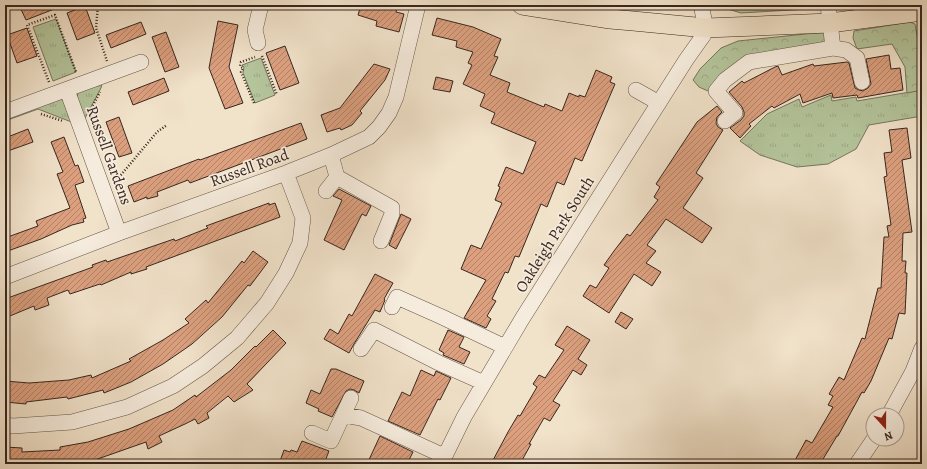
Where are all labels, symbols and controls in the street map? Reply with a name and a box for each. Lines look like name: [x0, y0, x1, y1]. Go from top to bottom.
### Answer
street label: Russell Gardens: [81, 103, 137, 208]
street label: Russell Road: [207, 143, 292, 192]
street label: Oakleigh Park South: [510, 172, 600, 297]
north arrow: [865, 407, 905, 447]
text: N: [882, 427, 895, 444]

